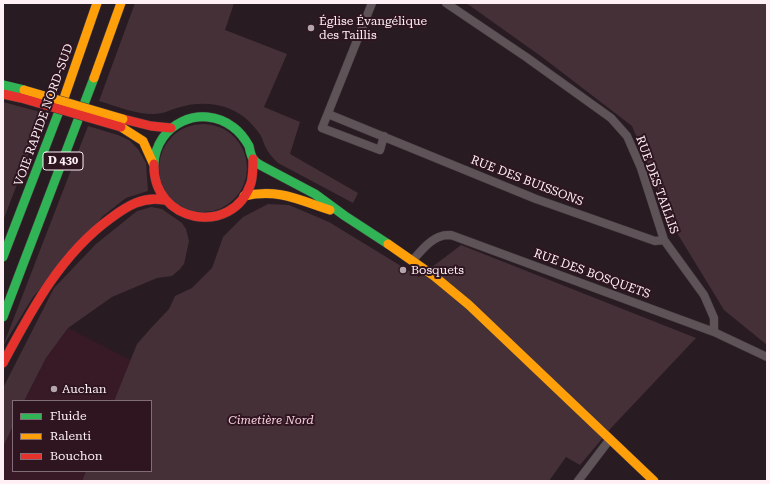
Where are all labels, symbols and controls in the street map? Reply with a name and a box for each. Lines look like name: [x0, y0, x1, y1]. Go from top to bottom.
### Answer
place label: Église Évangélique des Taillis: [319, 14, 427, 42]
marker: Église Évangélique des Taillis: [306, 23, 316, 33]
street label: VOIE RAPIDE NORD-SUD: [12, 42, 76, 188]
street label: RUE DES TAILLIS: [633, 134, 681, 236]
road number: D 430: [43, 152, 83, 170]
street label: RUE DES BUISSONS: [469, 153, 585, 209]
street label: RUE DES BOSQUETS: [532, 246, 652, 302]
place label: Bosquets: [411, 263, 464, 277]
marker: Bosquets: [398, 265, 408, 275]
place label: Auchan: [62, 382, 106, 396]
marker: Auchan: [49, 384, 59, 394]
legend: [12, 400, 152, 472]
text: Fluide: [50, 409, 87, 423]
park label: Cimetière Nord: [228, 413, 314, 427]
text: Ralenti: [50, 429, 91, 443]
text: Bouchon: [50, 449, 103, 463]

